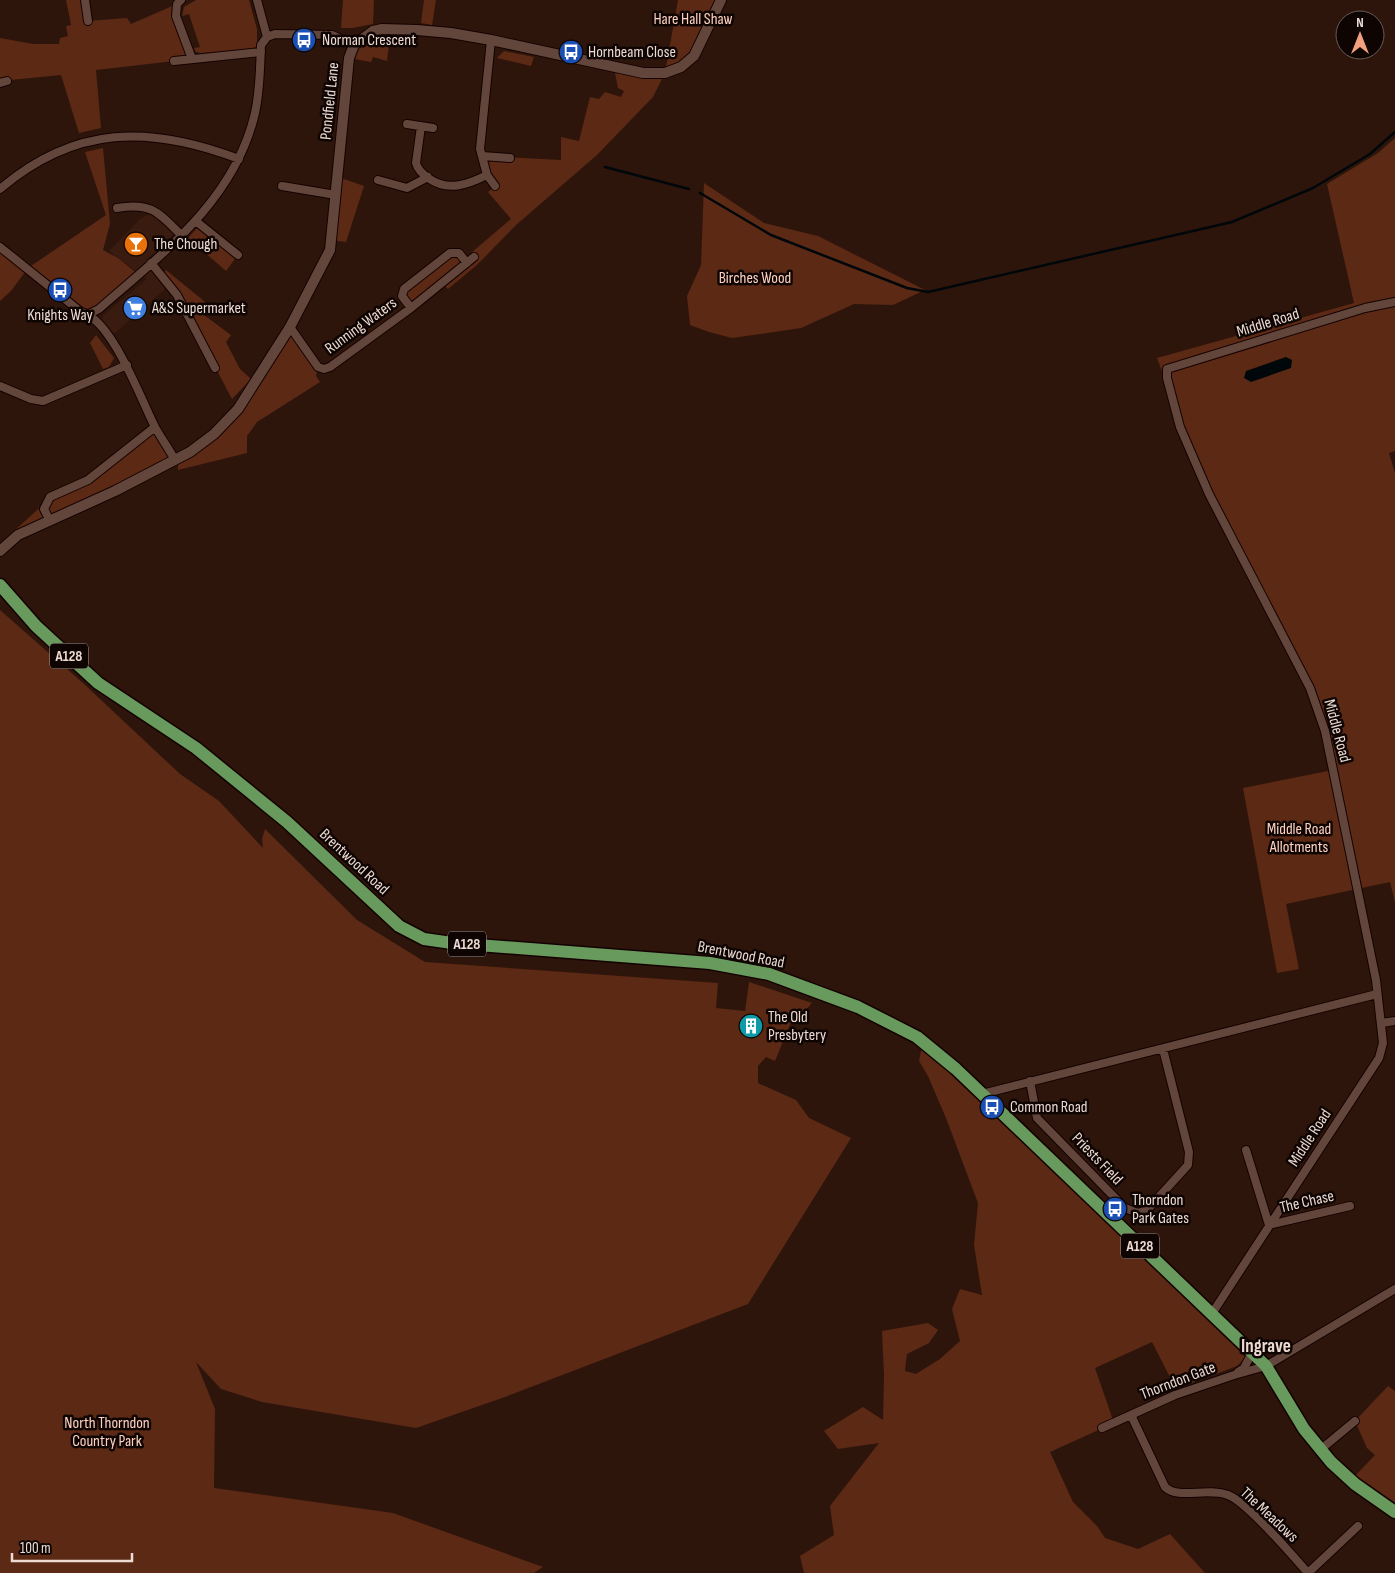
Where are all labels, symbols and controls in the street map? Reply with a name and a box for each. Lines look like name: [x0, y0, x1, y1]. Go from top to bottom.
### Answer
park label: Hare Hall Shaw: [653, 10, 733, 29]
north arrow: [1335, 10, 1385, 60]
text: N: [1356, 14, 1364, 31]
bus stop icon: Norman Crescent: [291, 27, 317, 53]
place label: Norman Crescent: [322, 31, 416, 50]
bus stop icon: Hornbeam Close: [558, 39, 584, 65]
place label: Hornbeam Close: [588, 43, 676, 62]
street label: Pondfield Lane: [316, 61, 344, 141]
bar icon: The Chough: [123, 231, 149, 257]
place label: The Chough: [154, 235, 217, 254]
park label: Birches Wood: [719, 269, 791, 288]
bus stop icon: Knights Way: [47, 277, 73, 303]
street label: Running Waters: [321, 293, 401, 358]
supermarket icon: A&S Supermarket: [122, 295, 148, 321]
place label: A&S Supermarket: [151, 299, 246, 318]
street label: Middle Road: [1234, 304, 1302, 342]
place label: Knights Way: [27, 306, 93, 325]
road number: A128: [50, 644, 88, 668]
street label: Middle Road: [1319, 697, 1355, 765]
park label: Middle Road Allotments: [1267, 820, 1331, 857]
street label: Brentwood Road: [315, 825, 393, 899]
road number: A128: [448, 932, 486, 956]
street label: Brentwood Road: [696, 937, 786, 973]
place label: The Old Presbytery: [768, 1008, 826, 1045]
building icon: The Old Presbytery: [738, 1013, 764, 1039]
bus stop icon: Common Road: [979, 1094, 1005, 1120]
place label: Common Road: [1010, 1098, 1088, 1117]
street label: Middle Road: [1284, 1106, 1336, 1170]
street label: Priests Field: [1068, 1129, 1126, 1189]
street label: The Chase: [1278, 1187, 1336, 1217]
place label: Thorndon Park Gates: [1132, 1191, 1189, 1228]
bus stop icon: Thorndon Park Gates: [1102, 1196, 1128, 1222]
road number: A128: [1121, 1234, 1159, 1258]
district label: Ingrave: [1241, 1335, 1291, 1358]
street label: Thorndon Gate: [1138, 1358, 1218, 1404]
park label: North Thorndon Country Park: [64, 1414, 150, 1451]
street label: The Meadows: [1236, 1483, 1302, 1547]
scale bar: [12, 1530, 132, 1562]
text: 100 m: [20, 1539, 51, 1558]

